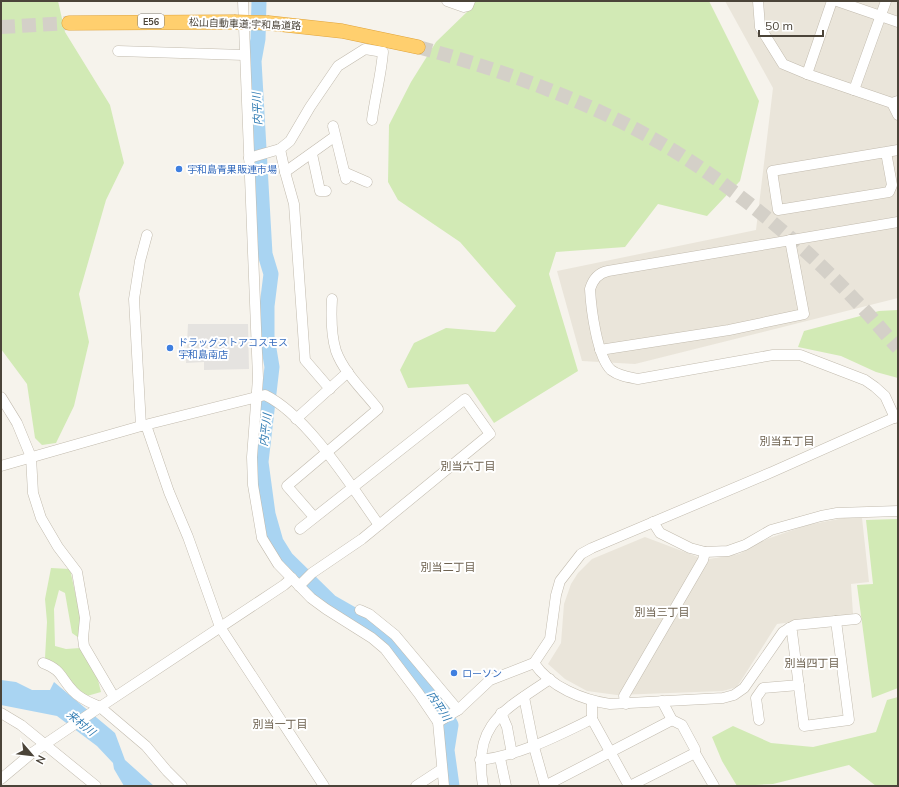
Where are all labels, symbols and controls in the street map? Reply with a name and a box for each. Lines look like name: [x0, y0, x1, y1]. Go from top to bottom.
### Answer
scale bar: [759, 12, 823, 38]
road number: E56: [138, 14, 164, 28]
street label: 松山自動車道;宇和島道路: [189, 16, 301, 32]
text: 50 m: [765, 18, 793, 33]
water label: 内平川: [249, 91, 265, 126]
place label: 宇和島青果販連市場: [187, 163, 277, 176]
marker: 宇和島青果販連市場: [174, 164, 184, 174]
place label: ドラッグストアコスモス 宇和島南店: [178, 336, 288, 361]
marker: ドラッグストアコスモス 宇和島南店: [165, 343, 175, 353]
water label: 内平川: [256, 412, 274, 447]
district label: 別当五丁目: [760, 434, 815, 448]
district label: 別当六丁目: [441, 459, 496, 473]
district label: 別当二丁目: [421, 560, 476, 574]
district label: 別当三丁目: [635, 605, 690, 619]
district label: 別当四丁目: [785, 656, 840, 670]
place label: ローソン: [462, 667, 502, 680]
marker: ローソン: [449, 668, 459, 678]
water label: 内平川: [424, 688, 454, 724]
water label: 来村川: [64, 707, 99, 739]
district label: 別当一丁目: [253, 717, 308, 731]
north arrow: [12, 735, 52, 775]
text: N: [33, 753, 49, 767]

